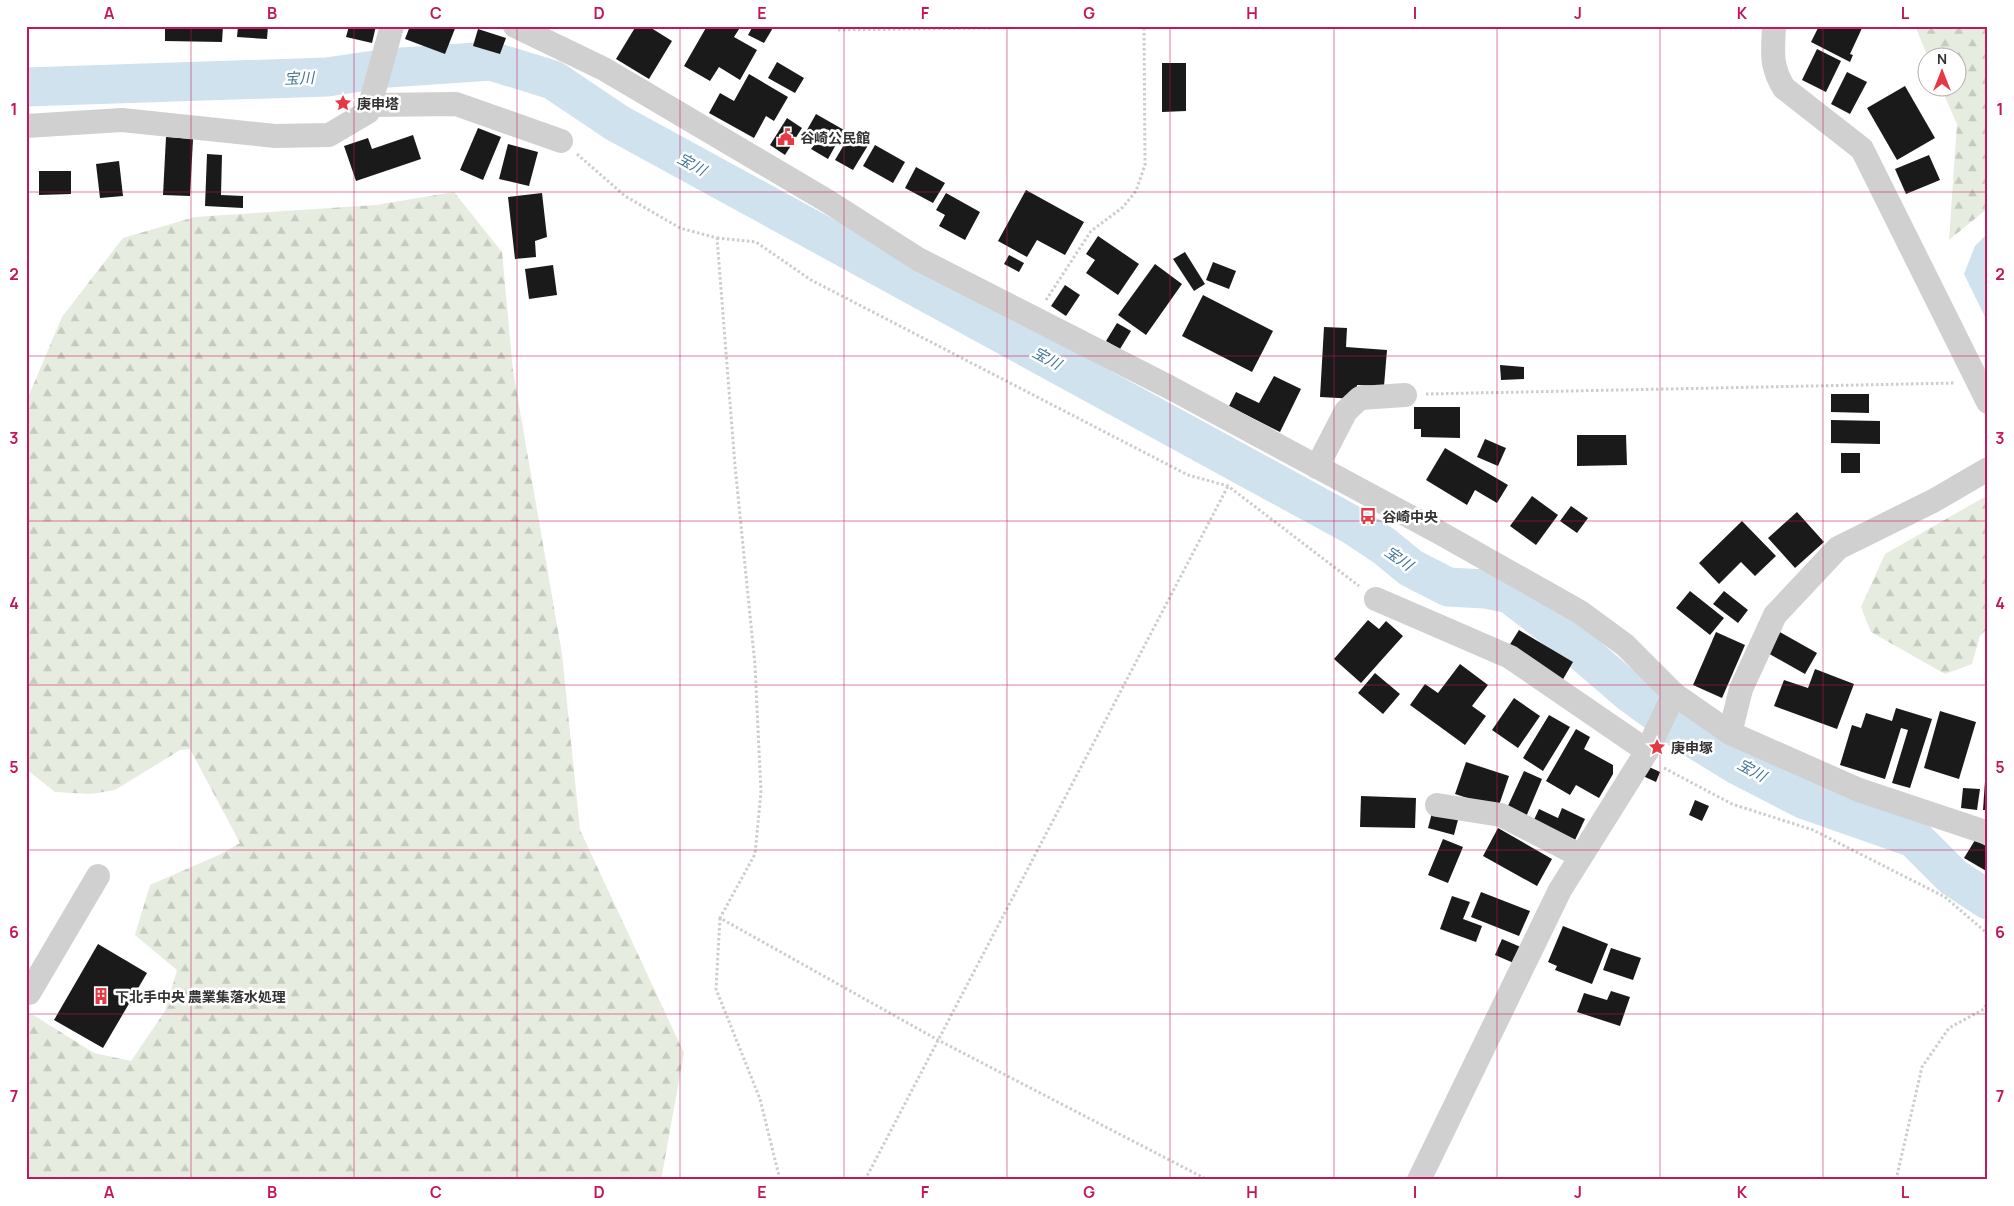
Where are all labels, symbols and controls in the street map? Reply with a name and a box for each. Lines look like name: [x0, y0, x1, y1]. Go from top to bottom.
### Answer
text: A: [104, 2, 115, 24]
text: B: [267, 2, 277, 24]
text: C: [430, 2, 442, 24]
text: D: [593, 2, 605, 24]
text: E: [757, 2, 767, 24]
text: F: [921, 2, 930, 24]
text: G: [1083, 2, 1095, 24]
text: H: [1246, 2, 1258, 24]
text: I: [1413, 2, 1417, 24]
text: J: [1574, 2, 1582, 24]
text: K: [1737, 2, 1748, 24]
text: L: [1901, 2, 1910, 24]
north arrow: [1916, 48, 1966, 98]
text: N: [1937, 49, 1947, 68]
water label: 宝川: [284, 67, 316, 89]
place icon: 庚申塔: [333, 93, 353, 113]
place label: 庚申塔: [357, 94, 399, 113]
text: 1: [10, 98, 18, 120]
text: 1: [1996, 98, 2004, 120]
public building icon: 谷崎公民館: [776, 127, 796, 147]
place label: 谷崎公民館: [800, 128, 870, 147]
water label: 宝川: [674, 148, 712, 181]
text: 2: [9, 263, 19, 285]
text: 2: [1995, 263, 2005, 285]
water label: 宝川: [1029, 342, 1067, 375]
text: 3: [9, 427, 19, 449]
text: 3: [1995, 427, 2005, 449]
bus stop icon: 谷崎中央: [1358, 506, 1378, 526]
place label: 谷崎中央: [1382, 507, 1438, 526]
water label: 宝川: [1381, 541, 1419, 576]
text: 4: [9, 592, 19, 614]
text: 4: [1995, 592, 2005, 614]
place icon: 庚申塚: [1647, 737, 1667, 757]
place label: 庚申塚: [1671, 738, 1713, 757]
water label: 宝川: [1734, 754, 1772, 787]
text: 5: [9, 756, 19, 778]
text: 5: [1995, 756, 2005, 778]
text: 6: [9, 921, 19, 943]
text: 6: [1995, 921, 2005, 943]
building icon: 下北手中央 農業集落水処理: [91, 986, 111, 1006]
place label: 下北手中央 農業集落水処理: [115, 987, 286, 1006]
text: 7: [10, 1085, 18, 1107]
text: 7: [1996, 1085, 2004, 1107]
text: A: [104, 1181, 115, 1203]
text: B: [267, 1181, 277, 1203]
text: C: [430, 1181, 442, 1203]
text: D: [593, 1181, 605, 1203]
text: E: [757, 1181, 767, 1203]
text: F: [921, 1181, 930, 1203]
text: G: [1083, 1181, 1095, 1203]
text: H: [1246, 1181, 1258, 1203]
text: I: [1413, 1181, 1417, 1203]
text: J: [1574, 1181, 1582, 1203]
text: K: [1737, 1181, 1748, 1203]
text: L: [1901, 1181, 1910, 1203]

